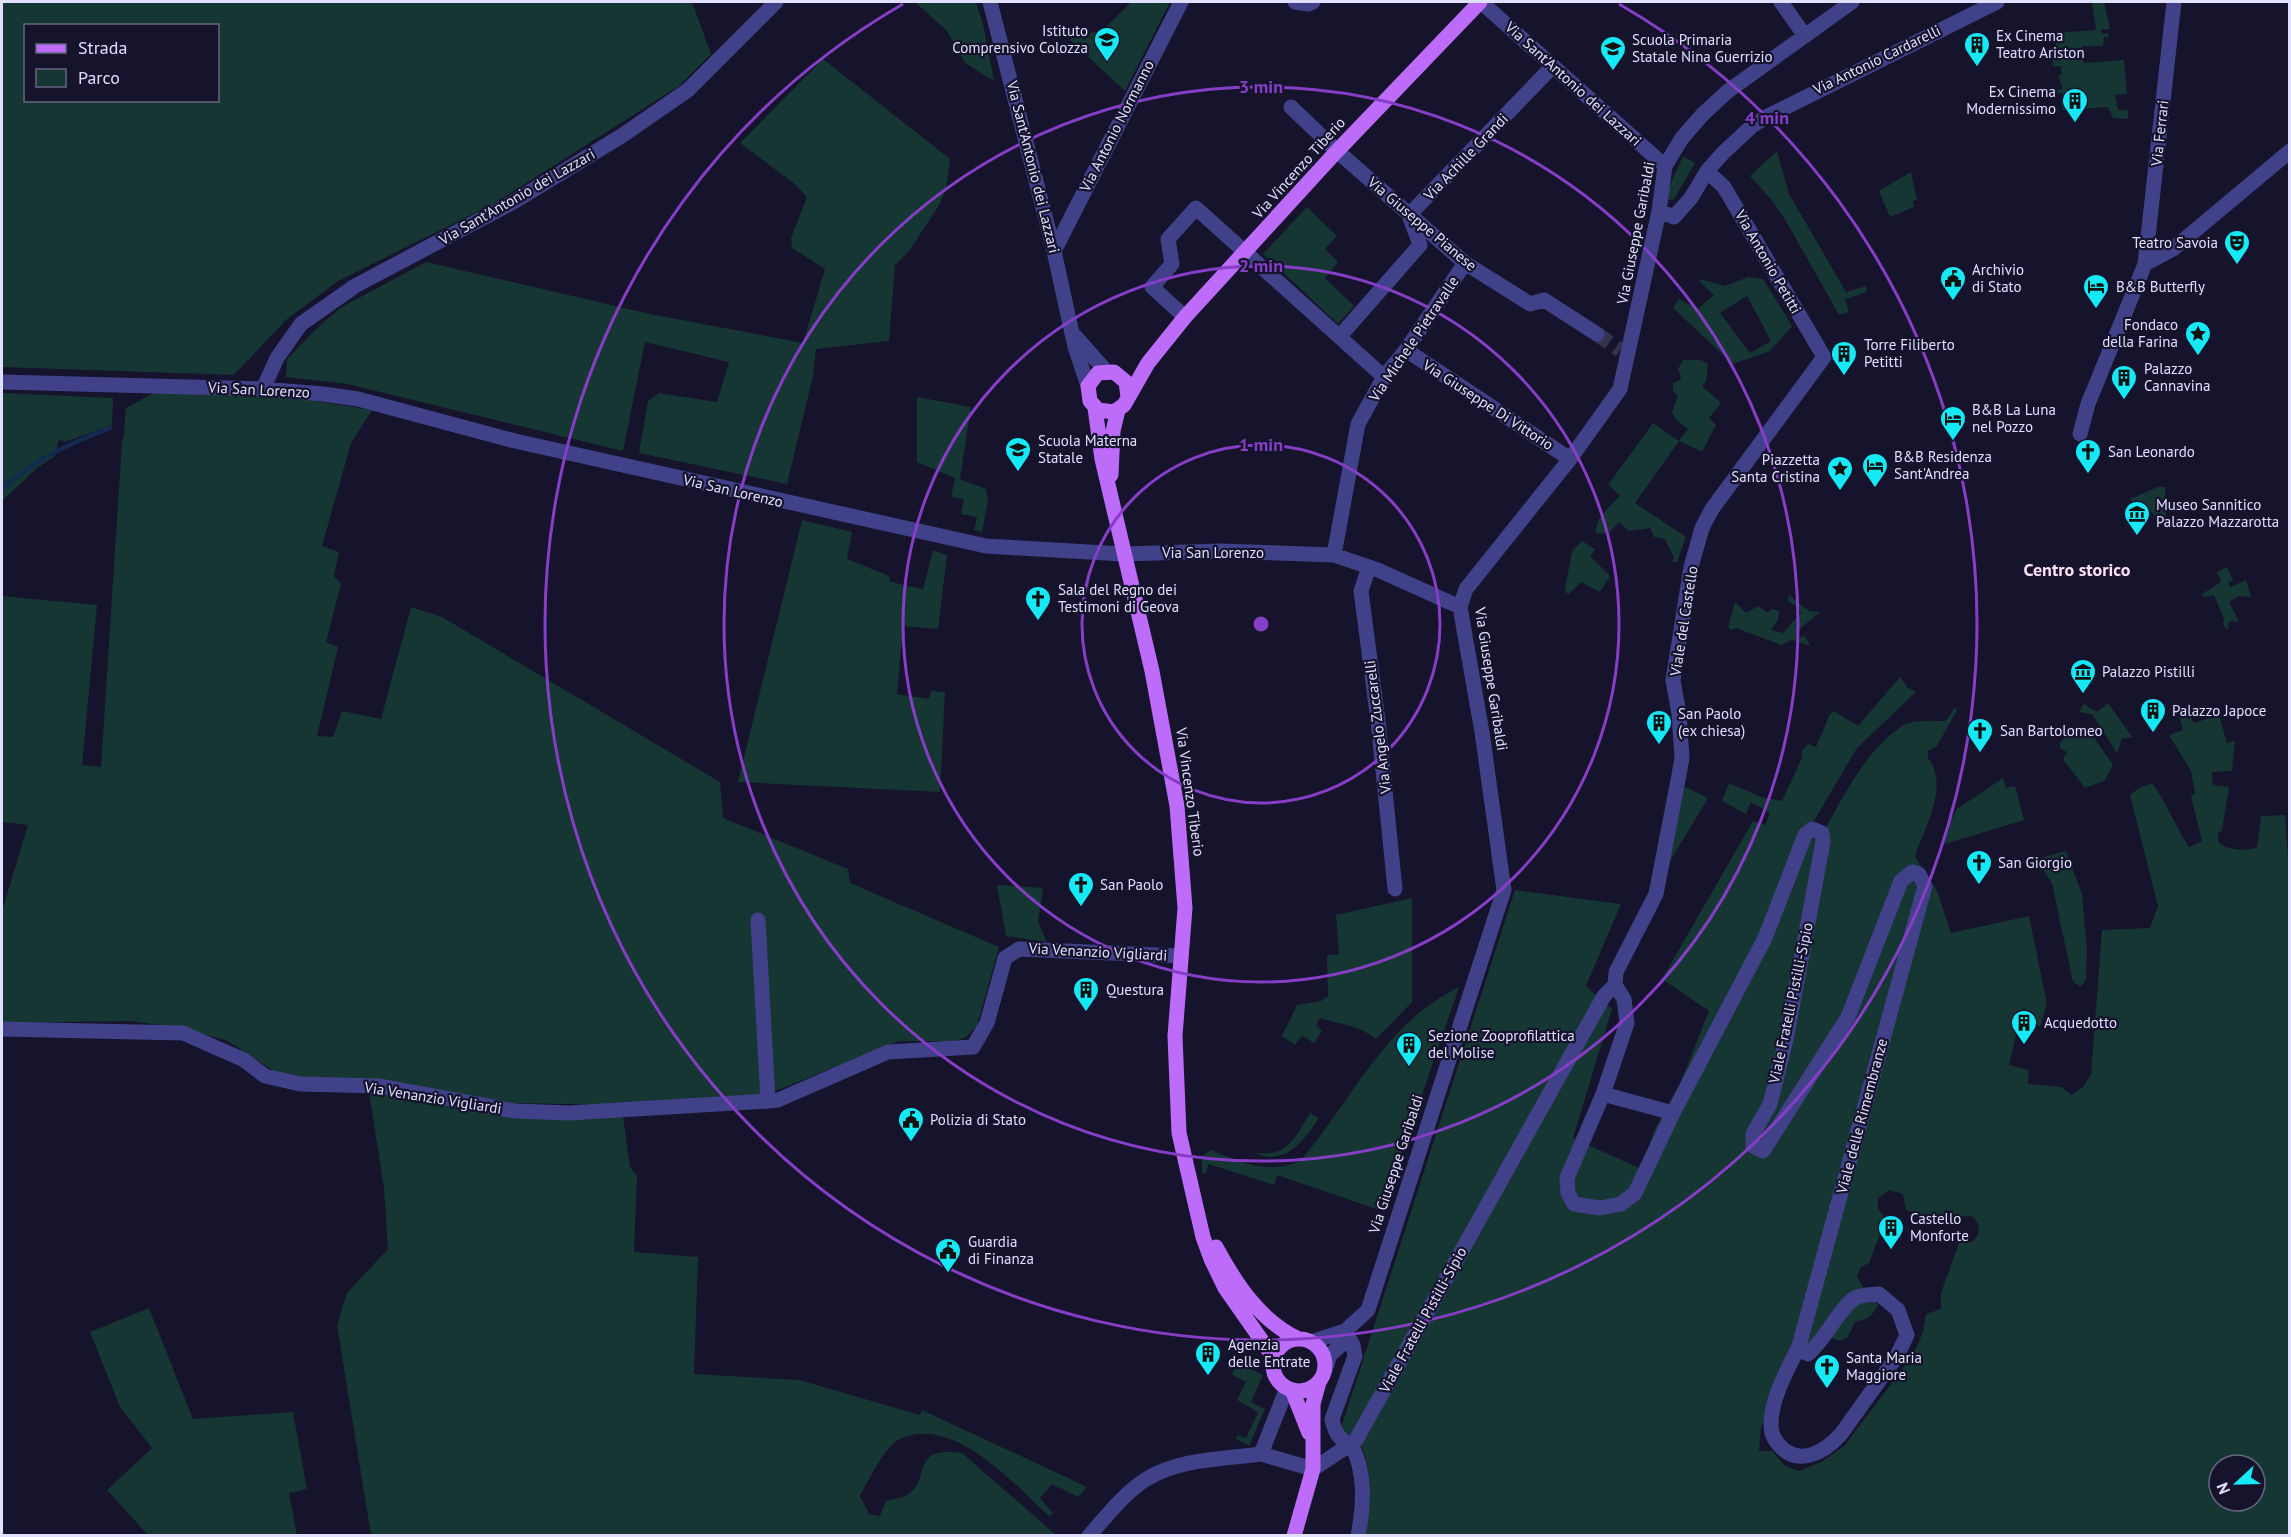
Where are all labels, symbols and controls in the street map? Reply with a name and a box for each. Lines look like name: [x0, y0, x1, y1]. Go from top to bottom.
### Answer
street label: Via Sant'Antonio dei Lazzari: [1500, 17, 1645, 150]
street label: Via Antonio Cardarelli: [1809, 20, 1944, 99]
place label: Istituto Comprensivo Colozza: [952, 21, 1088, 57]
legend: [24, 24, 219, 102]
school or university icon: Istituto Comprensivo Colozza: [1092, 25, 1122, 63]
place label: Ex Cinema Teatro Ariston: [1996, 26, 2085, 62]
place label: Scuola Primaria Statale Nina Guerrizio: [1632, 30, 1773, 66]
building icon: Ex Cinema Teatro Ariston: [1962, 30, 1992, 68]
school or university icon: Scuola Primaria Statale Nina Guerrizio: [1598, 34, 1628, 72]
text: Strada: [78, 36, 127, 59]
street label: Via Antonio Normanno: [1075, 57, 1158, 196]
text: Parco: [78, 66, 120, 89]
text: 3 min: [1239, 75, 1283, 98]
street label: Via Sant'Antonio dei Lazzari: [1003, 78, 1064, 255]
place label: Ex Cinema Modernissimo: [1966, 82, 2056, 118]
building icon: Ex Cinema Modernissimo: [2060, 86, 2090, 124]
street label: Via Ferrari: [2146, 99, 2172, 168]
text: 4 min: [1745, 106, 1789, 129]
street label: Via Achille Grandi: [1419, 109, 1512, 205]
street label: Via Vincenzo Tiberio: [1247, 113, 1349, 223]
street label: Via Sant'Antonio dei Lazzari: [435, 144, 598, 250]
street label: Via Giuseppe Garibaldi: [1612, 160, 1659, 307]
street label: Via Giuseppe Pianese: [1363, 172, 1481, 275]
street label: Via Antonio Petitti: [1731, 206, 1806, 317]
theatre icon: Teatro Savoia: [2222, 228, 2252, 266]
place label: Teatro Savoia: [2132, 233, 2218, 252]
text: 2 min: [1239, 254, 1283, 277]
place label: Archivio di Stato: [1972, 260, 2024, 296]
public building icon: Archivio di Stato: [1938, 264, 1968, 302]
street label: Via Michele Pietravalle: [1364, 272, 1463, 406]
hotel icon: B&B Butterfly: [2081, 272, 2111, 310]
place label: B&B Butterfly: [2116, 277, 2205, 296]
place label: Fondaco della Farina: [2102, 315, 2178, 351]
place icon: Fondaco della Farina: [2183, 319, 2213, 357]
place label: Torre Filiberto Petitti: [1864, 335, 1955, 371]
building icon: Torre Filiberto Petitti: [1829, 339, 1859, 377]
street label: Via Giuseppe Di Vittorio: [1418, 355, 1557, 454]
place label: Palazzo Cannavina: [2144, 359, 2211, 395]
building icon: Palazzo Cannavina: [2109, 363, 2139, 401]
street label: Via San Lorenzo: [207, 377, 310, 402]
place label: B&B La Luna nel Pozzo: [1972, 400, 2056, 436]
hotel icon: B&B La Luna nel Pozzo: [1938, 404, 1968, 442]
place label: Scuola Materna Statale: [1038, 431, 1137, 467]
text: 1 min: [1239, 433, 1283, 456]
school or university icon: Scuola Materna Statale: [1003, 435, 1033, 473]
church icon: San Leonardo: [2073, 437, 2103, 475]
place label: San Leonardo: [2108, 442, 2195, 461]
place label: B&B Residenza Sant'Andrea: [1894, 447, 1992, 483]
place label: Piazzetta Santa Cristina: [1731, 450, 1820, 486]
hotel icon: B&B Residenza Sant'Andrea: [1860, 451, 1890, 489]
place icon: Piazzetta Santa Cristina: [1825, 454, 1855, 492]
street label: Via San Lorenzo: [680, 470, 785, 511]
place label: Museo Sannitico Palazzo Mazzarotta: [2156, 495, 2279, 531]
museum icon: Museo Sannitico Palazzo Mazzarotta: [2122, 499, 2152, 537]
street label: Via San Lorenzo: [1161, 543, 1264, 562]
district label: Centro storico: [2024, 558, 2131, 581]
street label: Viale del Castello: [1665, 564, 1702, 678]
place label: Sala del Regno dei Testimoni di Geova: [1058, 580, 1179, 616]
church icon: Sala del Regno dei Testimoni di Geova: [1023, 584, 1053, 622]
street label: Via Giuseppe Garibaldi: [1471, 605, 1512, 752]
centre of rings: [1251, 614, 1271, 634]
museum icon: Palazzo Pistilli: [2068, 657, 2098, 695]
street label: Via Angelo Zuccarelli: [1360, 659, 1395, 796]
place label: Palazzo Pistilli: [2102, 662, 2195, 681]
building icon: Palazzo Japoce: [2138, 696, 2168, 734]
place label: Palazzo Japoce: [2172, 701, 2266, 720]
place label: San Paolo (ex chiesa): [1678, 704, 1745, 740]
building icon: San Paolo (ex chiesa): [1644, 708, 1674, 746]
church icon: San Bartolomeo: [1965, 716, 1995, 754]
place label: San Bartolomeo: [2000, 721, 2102, 740]
street label: Via Vincenzo Tiberio: [1172, 725, 1209, 858]
church icon: San Giorgio: [1964, 848, 1994, 886]
place label: San Giorgio: [1998, 853, 2072, 872]
church icon: San Paolo: [1066, 870, 1096, 908]
place label: San Paolo: [1100, 875, 1163, 894]
street label: Viale Fratelli Pistilli-Sipio: [1764, 921, 1817, 1086]
street label: Via Venanzio Vigliardi: [1027, 938, 1168, 965]
building icon: Questura: [1071, 975, 1101, 1013]
place label: Questura: [1106, 980, 1164, 999]
building icon: Acquedotto: [2009, 1008, 2039, 1046]
place label: Acquedotto: [2044, 1013, 2117, 1032]
place label: Sezione Zooprofilattica del Molise: [1428, 1026, 1575, 1062]
building icon: Sezione Zooprofilattica del Molise: [1394, 1030, 1424, 1068]
street label: Viale delle Rimembranze: [1831, 1036, 1891, 1197]
street label: Via Venanzio Vigliardi: [362, 1077, 503, 1118]
street label: Via Giuseppe Garibaldi: [1364, 1092, 1427, 1237]
public building icon: Polizia di Stato: [896, 1105, 926, 1143]
place label: Polizia di Stato: [930, 1110, 1026, 1129]
place label: Castello Monforte: [1910, 1209, 1969, 1245]
building icon: Castello Monforte: [1876, 1213, 1906, 1251]
place label: Guardia di Finanza: [968, 1232, 1034, 1268]
public building icon: Guardia di Finanza: [933, 1236, 963, 1274]
street label: Viale Fratelli Pistilli-Sipio: [1374, 1244, 1471, 1397]
place label: Agenzia delle Entrate: [1228, 1335, 1311, 1371]
building icon: Agenzia delle Entrate: [1193, 1339, 1223, 1377]
place label: Santa Maria Maggiore: [1846, 1348, 1922, 1384]
church icon: Santa Maria Maggiore: [1812, 1352, 1842, 1390]
north arrow: [2207, 1453, 2267, 1513]
text: N: [2212, 1480, 2234, 1497]

